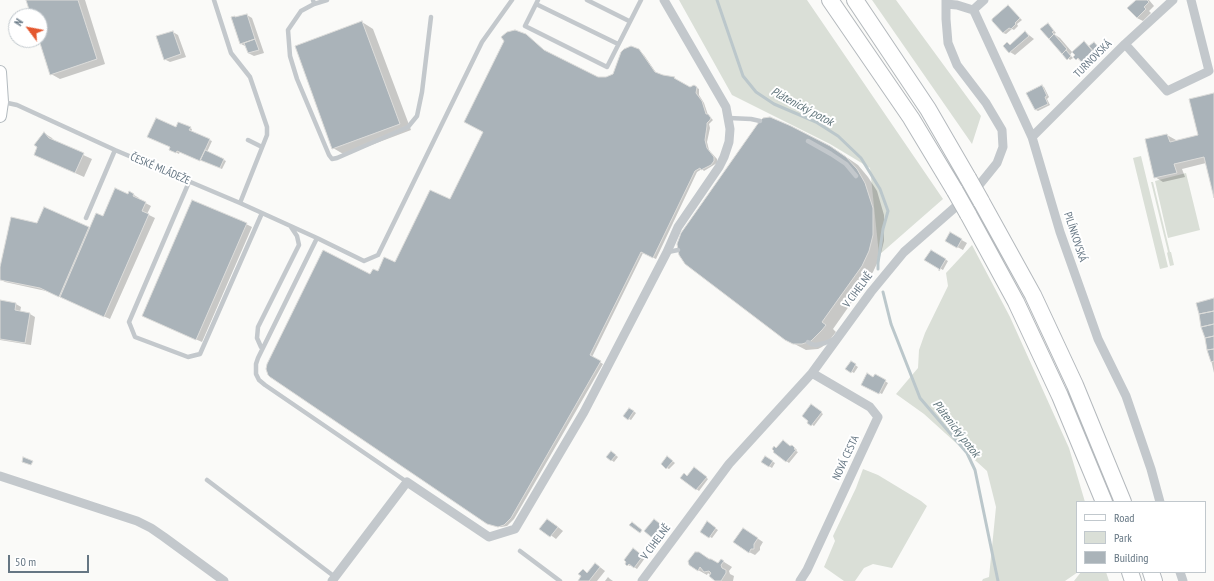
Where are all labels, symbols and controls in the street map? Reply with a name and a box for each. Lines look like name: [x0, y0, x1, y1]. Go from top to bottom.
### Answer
north arrow: [8, 8, 48, 48]
text: N: [11, 16, 26, 28]
street label: TURNOVSKÁ: [1071, 37, 1115, 81]
water label: Plátenický potok: [768, 85, 836, 129]
street label: ČESKÉ MLÁDEŽE: [128, 150, 192, 188]
street label: PILÍNKOVSKÁ: [1061, 210, 1089, 264]
street label: V CIHELNĚ: [840, 270, 876, 310]
water label: Plátenický potok: [929, 398, 983, 460]
street label: NOVÁ CESTA: [830, 434, 862, 482]
legend: [1076, 501, 1206, 573]
text: Road: [1114, 510, 1134, 525]
street label: V CIHELNĚ: [638, 522, 674, 562]
text: Park: [1114, 530, 1132, 545]
scale bar: [10, 547, 91, 573]
text: Building: [1114, 550, 1149, 565]
text: 50 m: [15, 554, 36, 569]

